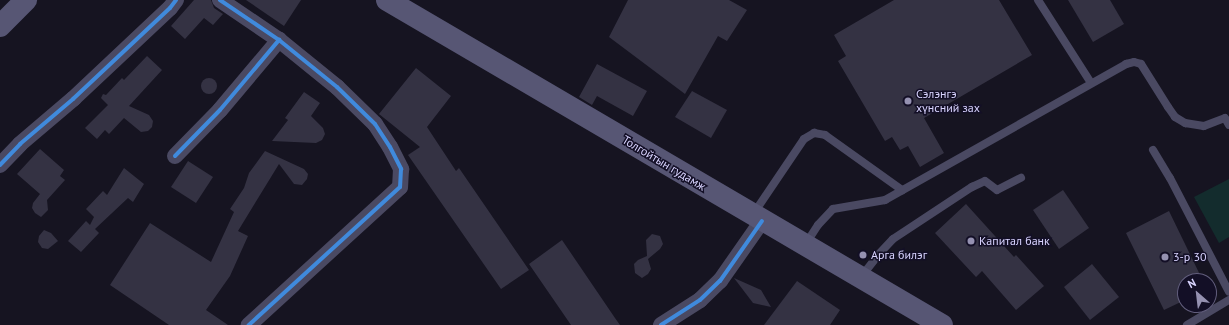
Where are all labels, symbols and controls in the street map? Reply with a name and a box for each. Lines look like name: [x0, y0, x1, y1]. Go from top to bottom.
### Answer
place label: Сэлэнгэ хүнсний зах: [916, 87, 980, 115]
marker: Сэлэнгэ хүнсний зах: [903, 96, 913, 106]
street label: Толгойтын гудамж: [620, 132, 708, 194]
place label: Капитал банк: [979, 234, 1050, 248]
marker: Капитал банк: [966, 236, 976, 246]
place label: Арга билэг: [871, 248, 927, 262]
marker: Арга билэг: [858, 250, 868, 260]
place label: 3-р 30: [1173, 250, 1207, 264]
marker: 3-р 30: [1160, 252, 1170, 262]
north arrow: [1177, 273, 1217, 313]
text: N: [1185, 275, 1198, 291]

